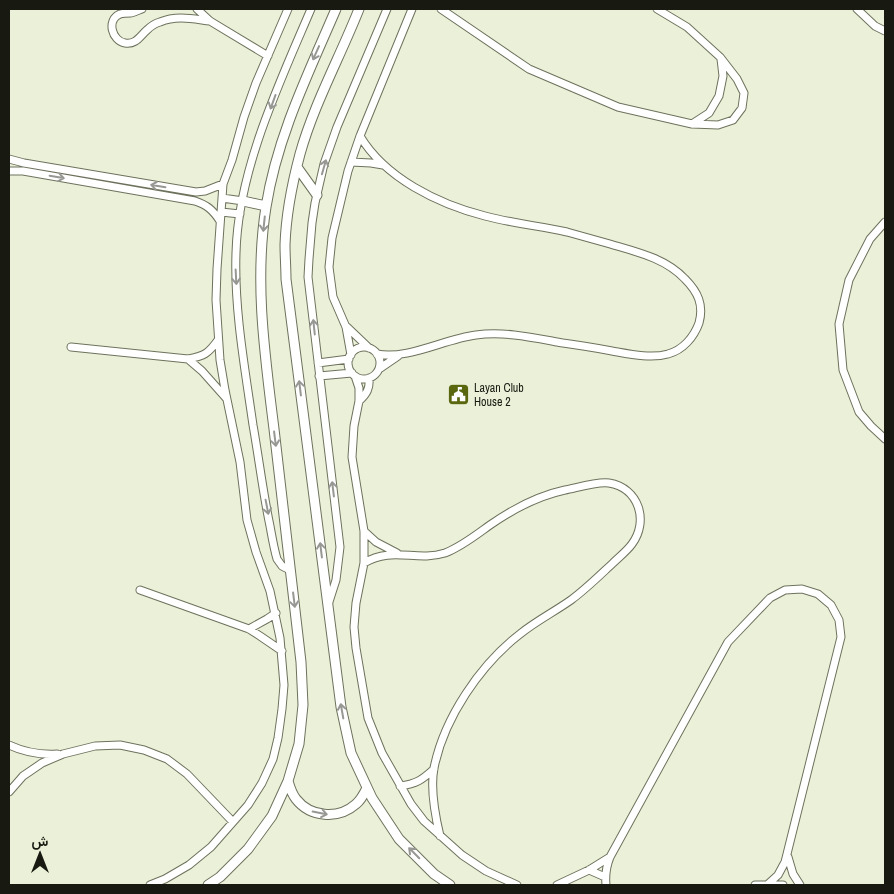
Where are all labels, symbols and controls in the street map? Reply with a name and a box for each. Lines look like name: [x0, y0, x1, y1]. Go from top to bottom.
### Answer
one-way arrow: [311, 45, 321, 60]
one-way arrow: [268, 94, 277, 110]
one-way arrow: [319, 159, 329, 175]
one-way arrow: [49, 172, 65, 182]
one-way arrow: [151, 180, 167, 190]
one-way arrow: [259, 216, 269, 232]
one-way arrow: [231, 269, 240, 285]
one-way arrow: [309, 320, 319, 336]
place label: Layan Club House 2: [474, 380, 524, 410]
one-way arrow: [295, 381, 305, 397]
public building icon: Layan Club House 2: [446, 383, 470, 407]
one-way arrow: [270, 430, 280, 446]
one-way arrow: [328, 481, 338, 497]
one-way arrow: [262, 499, 272, 515]
one-way arrow: [316, 542, 326, 558]
one-way arrow: [289, 592, 299, 608]
one-way arrow: [337, 703, 347, 719]
one-way arrow: [312, 809, 328, 818]
north arrow: [15, 829, 65, 879]
text: ش: [32, 832, 49, 850]
one-way arrow: [407, 847, 420, 859]

